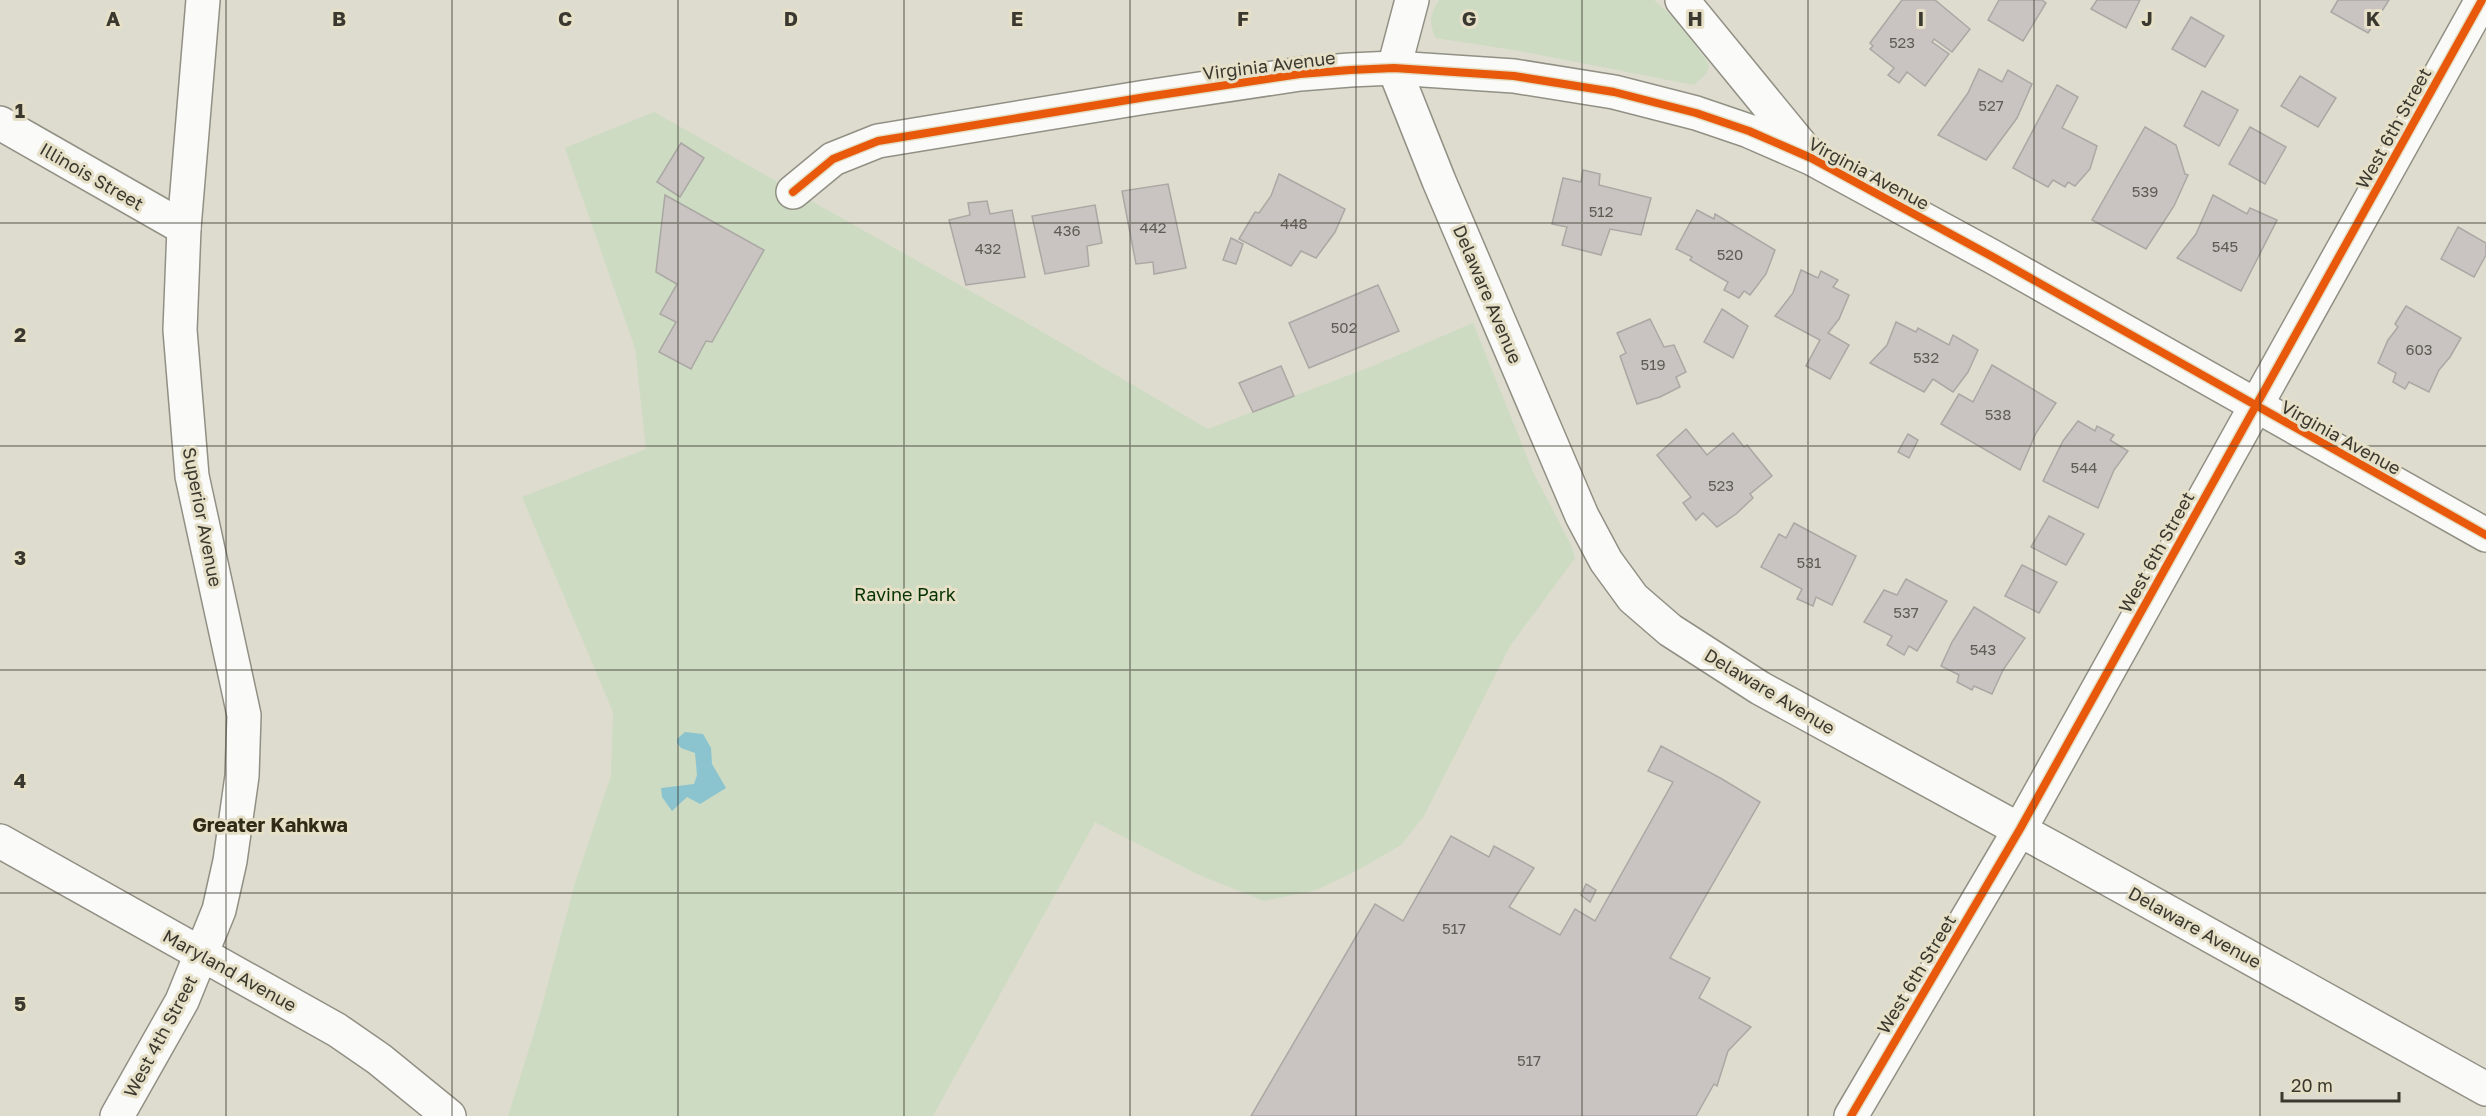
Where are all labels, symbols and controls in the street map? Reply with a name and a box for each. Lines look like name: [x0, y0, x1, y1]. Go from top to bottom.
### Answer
text: A: [106, 6, 120, 30]
text: B: [332, 6, 346, 30]
text: C: [558, 6, 572, 30]
text: D: [784, 6, 798, 30]
text: E: [1011, 6, 1023, 30]
text: F: [1237, 6, 1249, 30]
text: G: [1462, 6, 1476, 30]
text: H: [1687, 6, 1703, 30]
text: I: [1918, 6, 1924, 30]
text: J: [2141, 6, 2153, 30]
text: K: [2366, 6, 2381, 30]
house number: 523: [1889, 33, 1915, 51]
street label: Virginia Avenue: [1201, 46, 1337, 84]
street label: West 6th Street: [2351, 64, 2435, 192]
house number: 527: [1978, 96, 2004, 114]
text: 1: [15, 98, 25, 122]
street label: Virginia Avenue: [1805, 132, 1933, 214]
street label: Illinois Street: [36, 137, 148, 215]
house number: 539: [2132, 182, 2158, 200]
house number: 512: [1589, 202, 1613, 220]
house number: 448: [1280, 214, 1308, 232]
house number: 442: [1139, 218, 1167, 236]
house number: 436: [1053, 221, 1081, 239]
street label: Delaware Avenue: [1449, 221, 1527, 367]
house number: 545: [2212, 237, 2238, 255]
house number: 432: [975, 239, 1001, 257]
house number: 520: [1717, 245, 1743, 263]
house number: 502: [1331, 318, 1357, 336]
text: 2: [14, 322, 26, 346]
house number: 603: [2405, 340, 2433, 358]
house number: 532: [1913, 348, 1939, 366]
house number: 519: [1640, 355, 1666, 373]
street label: Virginia Avenue: [2277, 395, 2405, 479]
house number: 538: [1985, 405, 2011, 423]
street label: Superior Avenue: [179, 445, 227, 589]
house number: 544: [2070, 458, 2098, 476]
house number: 523: [1708, 476, 1734, 494]
street label: West 6th Street: [2114, 488, 2198, 616]
text: 3: [14, 545, 26, 569]
house number: 531: [1797, 553, 1821, 571]
park label: Ravine Park: [854, 583, 956, 605]
house number: 537: [1893, 603, 1919, 621]
house number: 543: [1970, 640, 1996, 658]
street label: Delaware Avenue: [1701, 643, 1839, 739]
text: 4: [14, 768, 26, 792]
district label: Greater Kahkwa: [192, 812, 348, 836]
street label: Delaware Avenue: [2125, 881, 2265, 973]
street label: West 6th Street: [1872, 910, 1960, 1038]
house number: 517: [1442, 919, 1466, 937]
street label: Maryland Avenue: [159, 924, 301, 1016]
street label: West 4th Street: [119, 971, 201, 1101]
text: 5: [14, 991, 26, 1015]
house number: 517: [1517, 1051, 1541, 1069]
scale bar: [2282, 1065, 2399, 1103]
text: 20 m: [2291, 1074, 2333, 1096]

